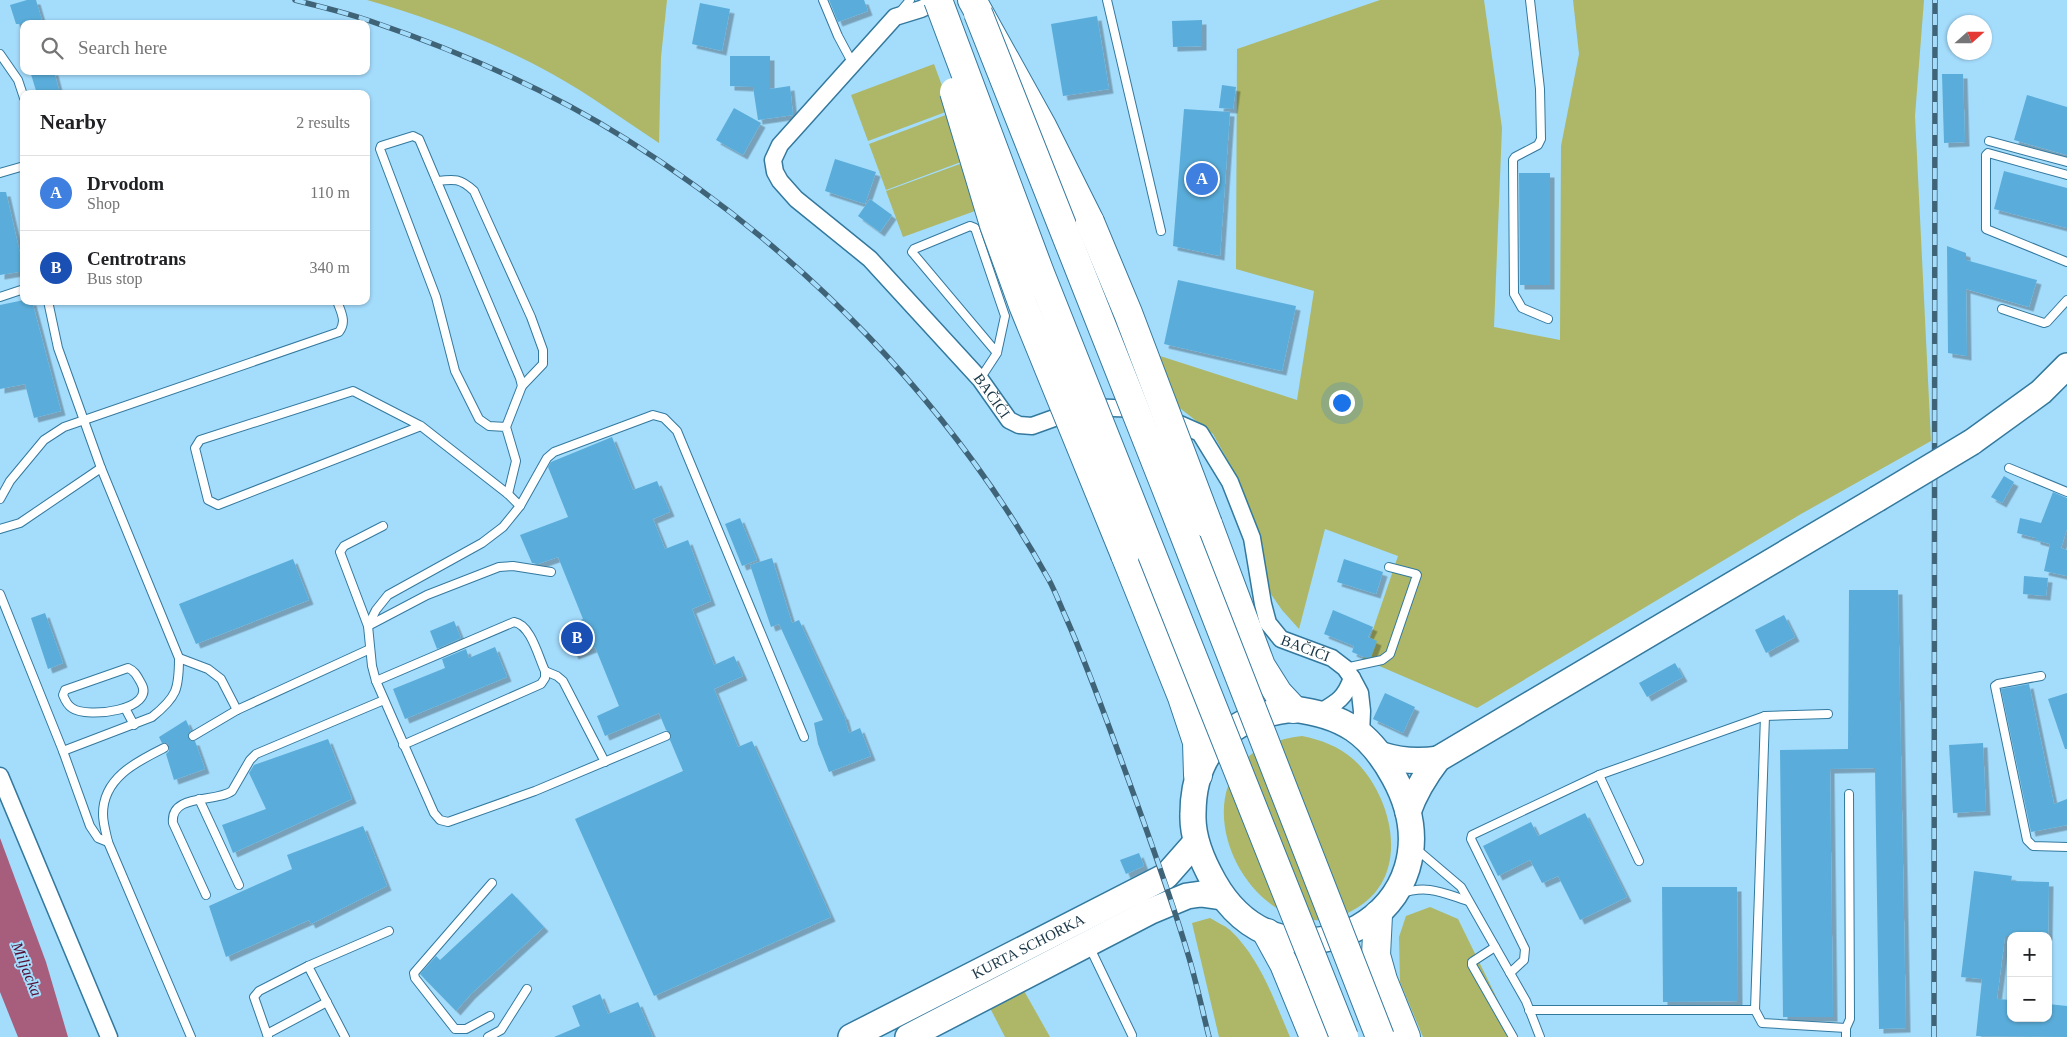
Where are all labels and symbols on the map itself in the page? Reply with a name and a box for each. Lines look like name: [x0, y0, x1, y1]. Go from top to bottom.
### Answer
north arrow: [1947, 15, 1992, 60]
pin: A: [1186, 160, 1218, 198]
street label: BAČIĆI: [971, 370, 1013, 421]
your location: [1329, 390, 1355, 416]
pin: B: [561, 619, 593, 657]
street label: BAČIĆI: [1279, 632, 1332, 664]
street label: KURTA SCHORKA: [969, 911, 1087, 982]
water label: Miljacka: [7, 939, 46, 999]

